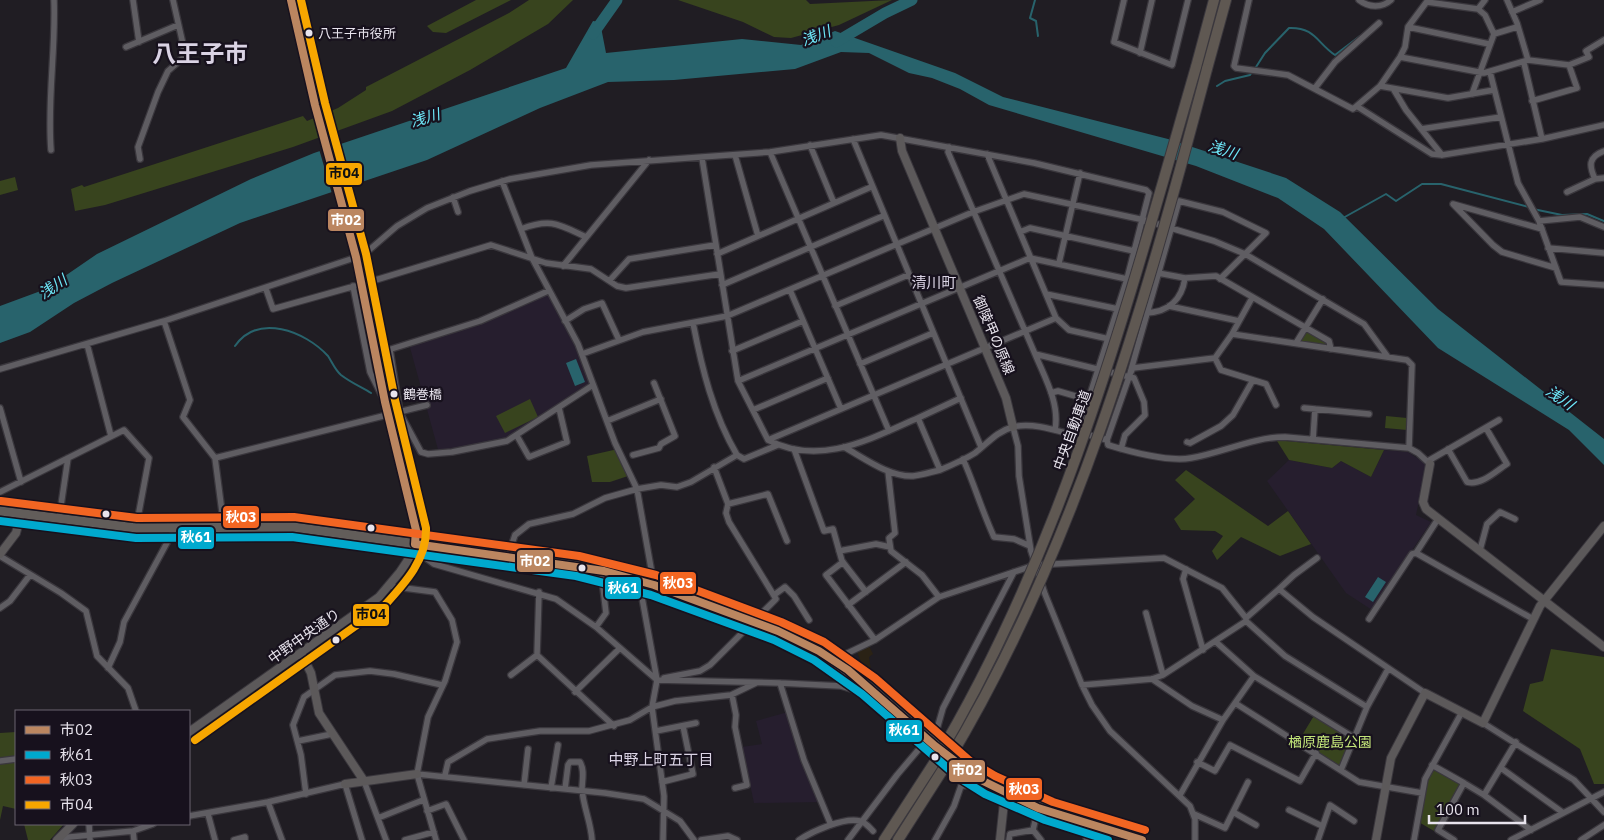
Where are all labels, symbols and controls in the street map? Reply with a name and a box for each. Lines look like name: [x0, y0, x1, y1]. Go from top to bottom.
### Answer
water label: 浅川: [798, 21, 835, 50]
place label: 八王子市役所: [318, 25, 396, 42]
marker: 八王子市役所: [304, 28, 314, 38]
district label: 八王子市: [152, 37, 248, 69]
water label: 浅川: [408, 104, 444, 131]
water label: 浅川: [1206, 136, 1242, 164]
line badge: 市04: [325, 162, 363, 186]
text: 市04: [329, 164, 359, 182]
line badge: 市02: [327, 208, 365, 232]
text: 市02: [331, 211, 361, 229]
water label: 浅川: [35, 269, 72, 303]
district label: 清川町: [911, 273, 957, 292]
street label: 御陵甲の原線: [969, 293, 1019, 377]
water label: 浅川: [1543, 381, 1580, 415]
place label: 鶴巻橋: [403, 386, 442, 403]
street label: 中央自動車道: [1049, 387, 1095, 473]
marker: 鶴巻橋: [389, 389, 399, 399]
line badge: 秋03: [222, 505, 260, 529]
text: 秋03: [226, 508, 256, 526]
unlabelled marker: [101, 509, 111, 519]
unlabelled marker: [366, 523, 376, 533]
line badge: 秋61: [177, 526, 215, 550]
text: 秋61: [181, 528, 212, 546]
line badge: 市02: [516, 549, 554, 573]
text: 市02: [520, 552, 550, 570]
unlabelled marker: [577, 563, 587, 573]
line badge: 秋03: [659, 571, 697, 595]
text: 秋03: [663, 574, 693, 592]
line badge: 秋61: [604, 576, 642, 600]
text: 秋61: [608, 579, 639, 597]
line badge: 市04: [352, 603, 390, 627]
street label: 中野中央通り: [264, 605, 344, 667]
text: 市04: [356, 605, 386, 623]
unlabelled marker: [331, 635, 341, 645]
legend: [15, 710, 190, 825]
line badge: 秋61: [885, 719, 923, 743]
text: 市02: [60, 720, 93, 739]
text: 秋61: [889, 721, 920, 739]
park label: 楢原鹿島公園: [1288, 733, 1372, 751]
text: 秋61: [60, 745, 93, 764]
district label: 中野上町五丁目: [608, 750, 714, 769]
unlabelled marker: [930, 752, 940, 762]
line badge: 市02: [948, 759, 986, 783]
text: 市02: [952, 761, 982, 779]
text: 秋03: [60, 770, 93, 789]
line badge: 秋03: [1005, 777, 1043, 801]
text: 秋03: [1009, 780, 1039, 798]
scale bar: [1429, 792, 1525, 824]
text: 市04: [60, 795, 93, 814]
text: 100 m: [1436, 800, 1480, 819]

